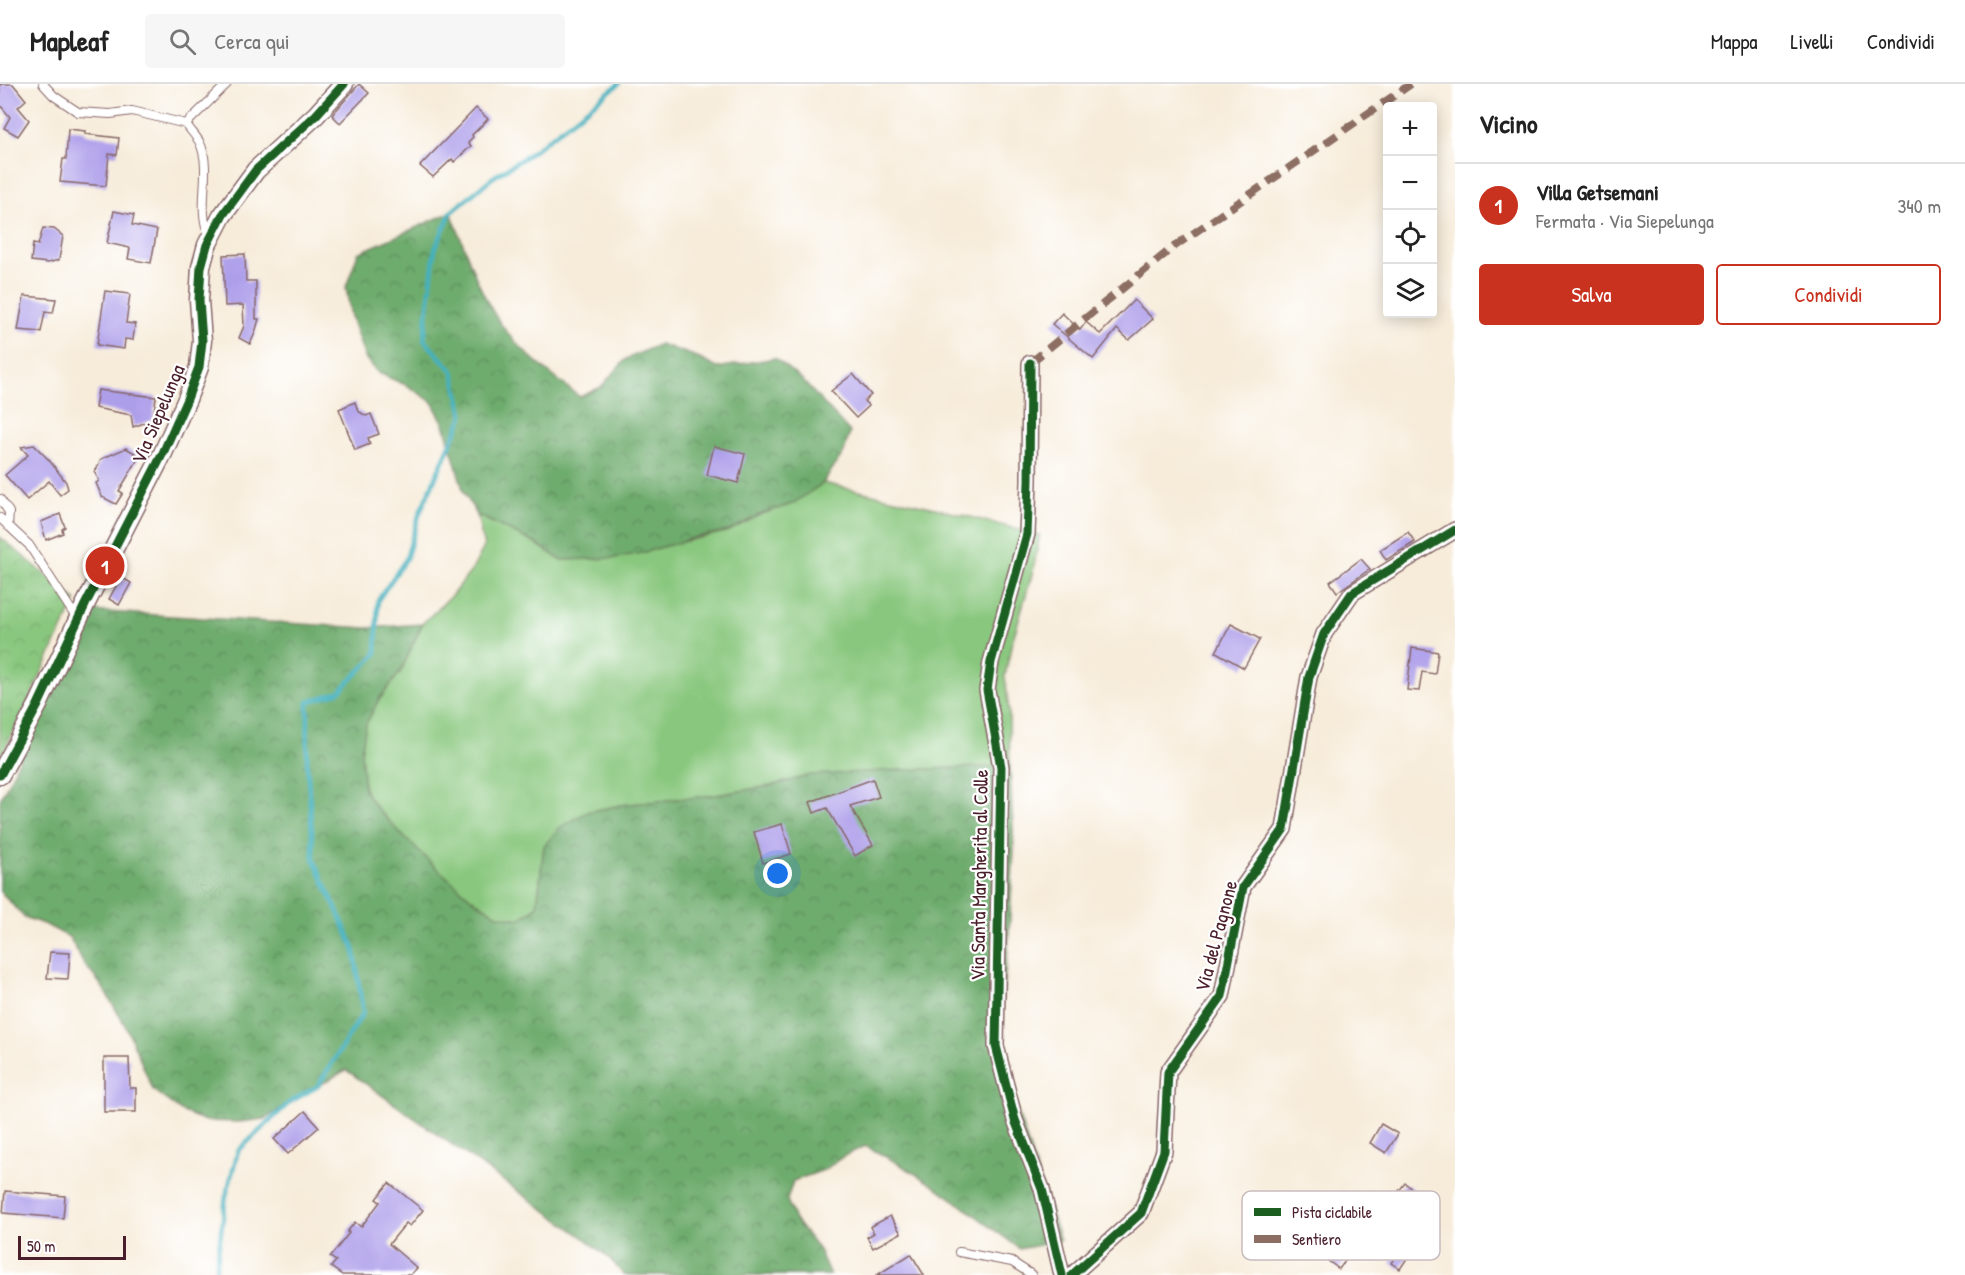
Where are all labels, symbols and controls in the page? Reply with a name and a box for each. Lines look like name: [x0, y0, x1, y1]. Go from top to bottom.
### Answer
search box: [145, 14, 565, 68]
text: Mapleaf: [30, 22, 109, 60]
icon: search: [166, 25, 199, 58]
text: Cerca qui: [214, 26, 290, 56]
text: Mappa: [1711, 27, 1758, 56]
text: Livelli: [1791, 27, 1834, 56]
text: Condividi: [1867, 27, 1935, 56]
map controls: [1383, 102, 1437, 318]
button: +: [1383, 102, 1437, 156]
text: Vicino: [1479, 106, 1538, 141]
button: −: [1383, 156, 1437, 210]
text: Villa Getsemani: [1536, 177, 1659, 207]
text: 1: [1495, 192, 1502, 219]
text: 340 m: [1897, 192, 1941, 219]
text: Fermata · Via Siepelunga: [1536, 207, 1714, 234]
button: locate: [1383, 210, 1437, 264]
button: layers: [1383, 264, 1437, 318]
button: Salva: [1479, 264, 1704, 325]
button: Condividi: [1716, 264, 1941, 325]
street label: Via Siepelunga: [125, 360, 191, 468]
pin: 1: [86, 544, 124, 588]
street label: Via Santa Margherita al Colle: [963, 769, 994, 981]
your location: [763, 859, 792, 888]
street label: Via del Pagnone: [1188, 877, 1243, 995]
legend: [1242, 1191, 1440, 1260]
text: Pista ciclabile: [1292, 1201, 1373, 1223]
text: Sentiero: [1292, 1228, 1342, 1250]
scale bar: [18, 1233, 126, 1260]
text: 50 m: [27, 1235, 56, 1257]

